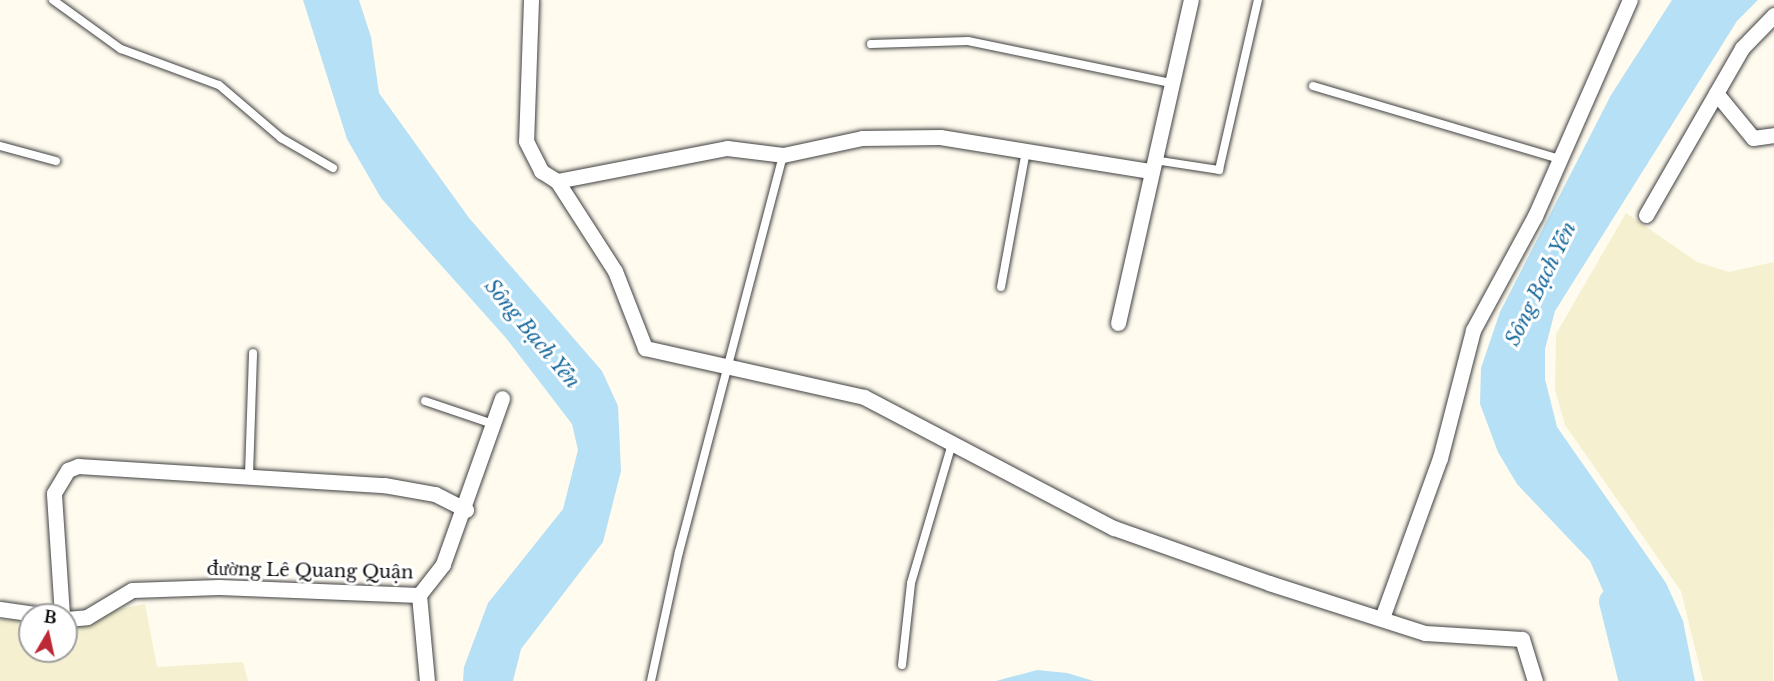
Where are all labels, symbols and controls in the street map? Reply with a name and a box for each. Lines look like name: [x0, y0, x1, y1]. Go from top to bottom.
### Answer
water label: Sông Bạch Yến: [1500, 217, 1582, 351]
water label: Sông Bạch Yến: [479, 274, 585, 394]
street label: đường Lê Quang Quận: [206, 558, 414, 584]
north arrow: [18, 603, 78, 663]
text: B: [43, 606, 58, 628]

